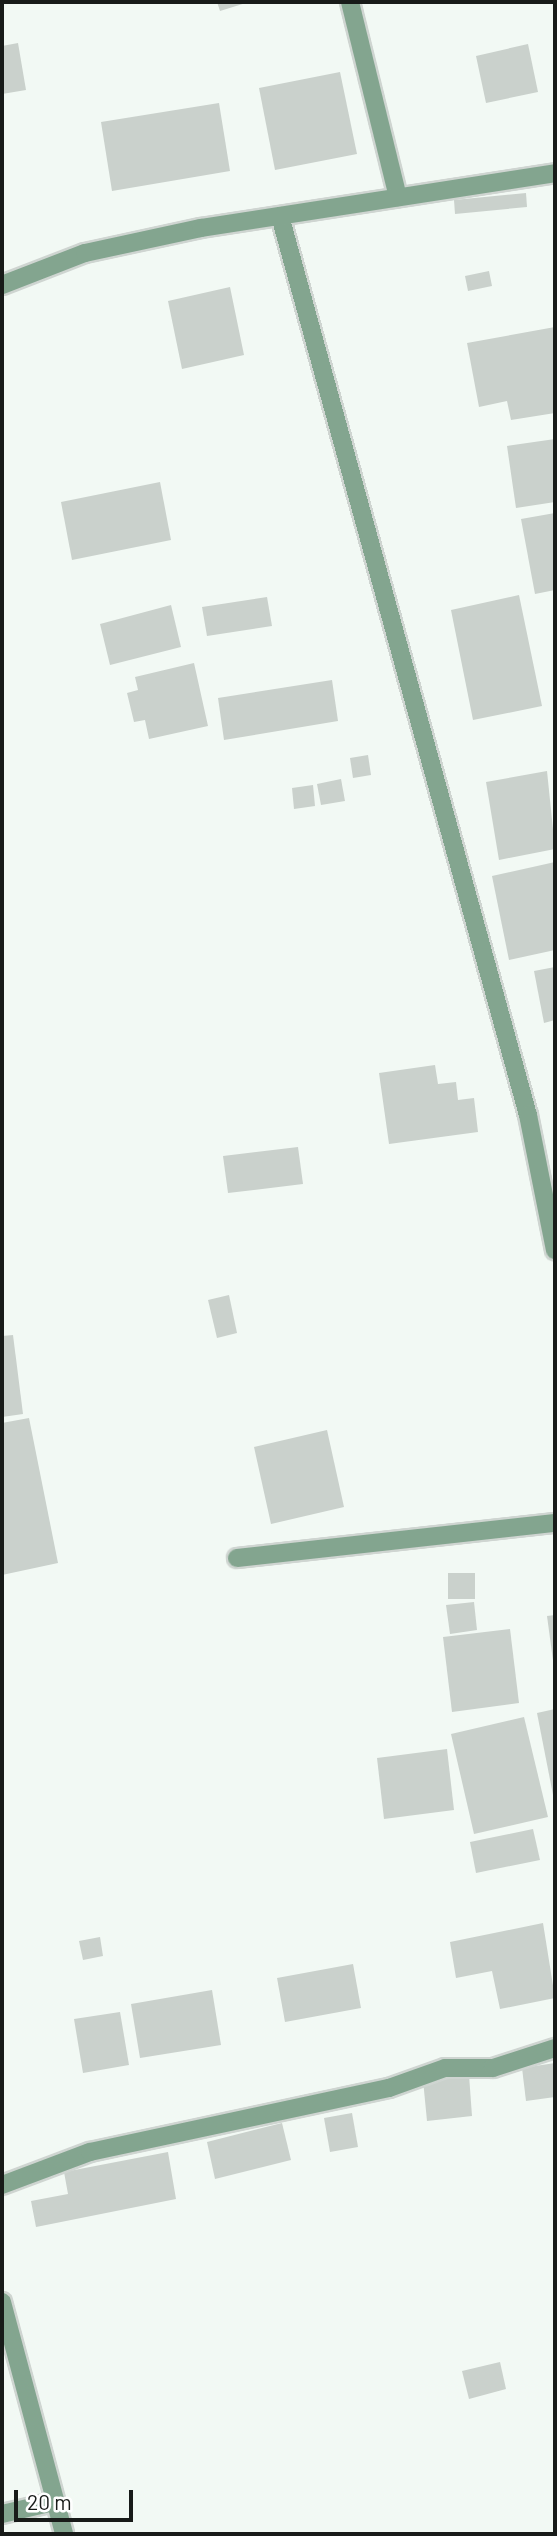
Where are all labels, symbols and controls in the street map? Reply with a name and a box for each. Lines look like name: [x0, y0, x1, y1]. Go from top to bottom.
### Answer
scale bar: [18, 2476, 136, 2520]
text: 20 m: [27, 2489, 72, 2514]

